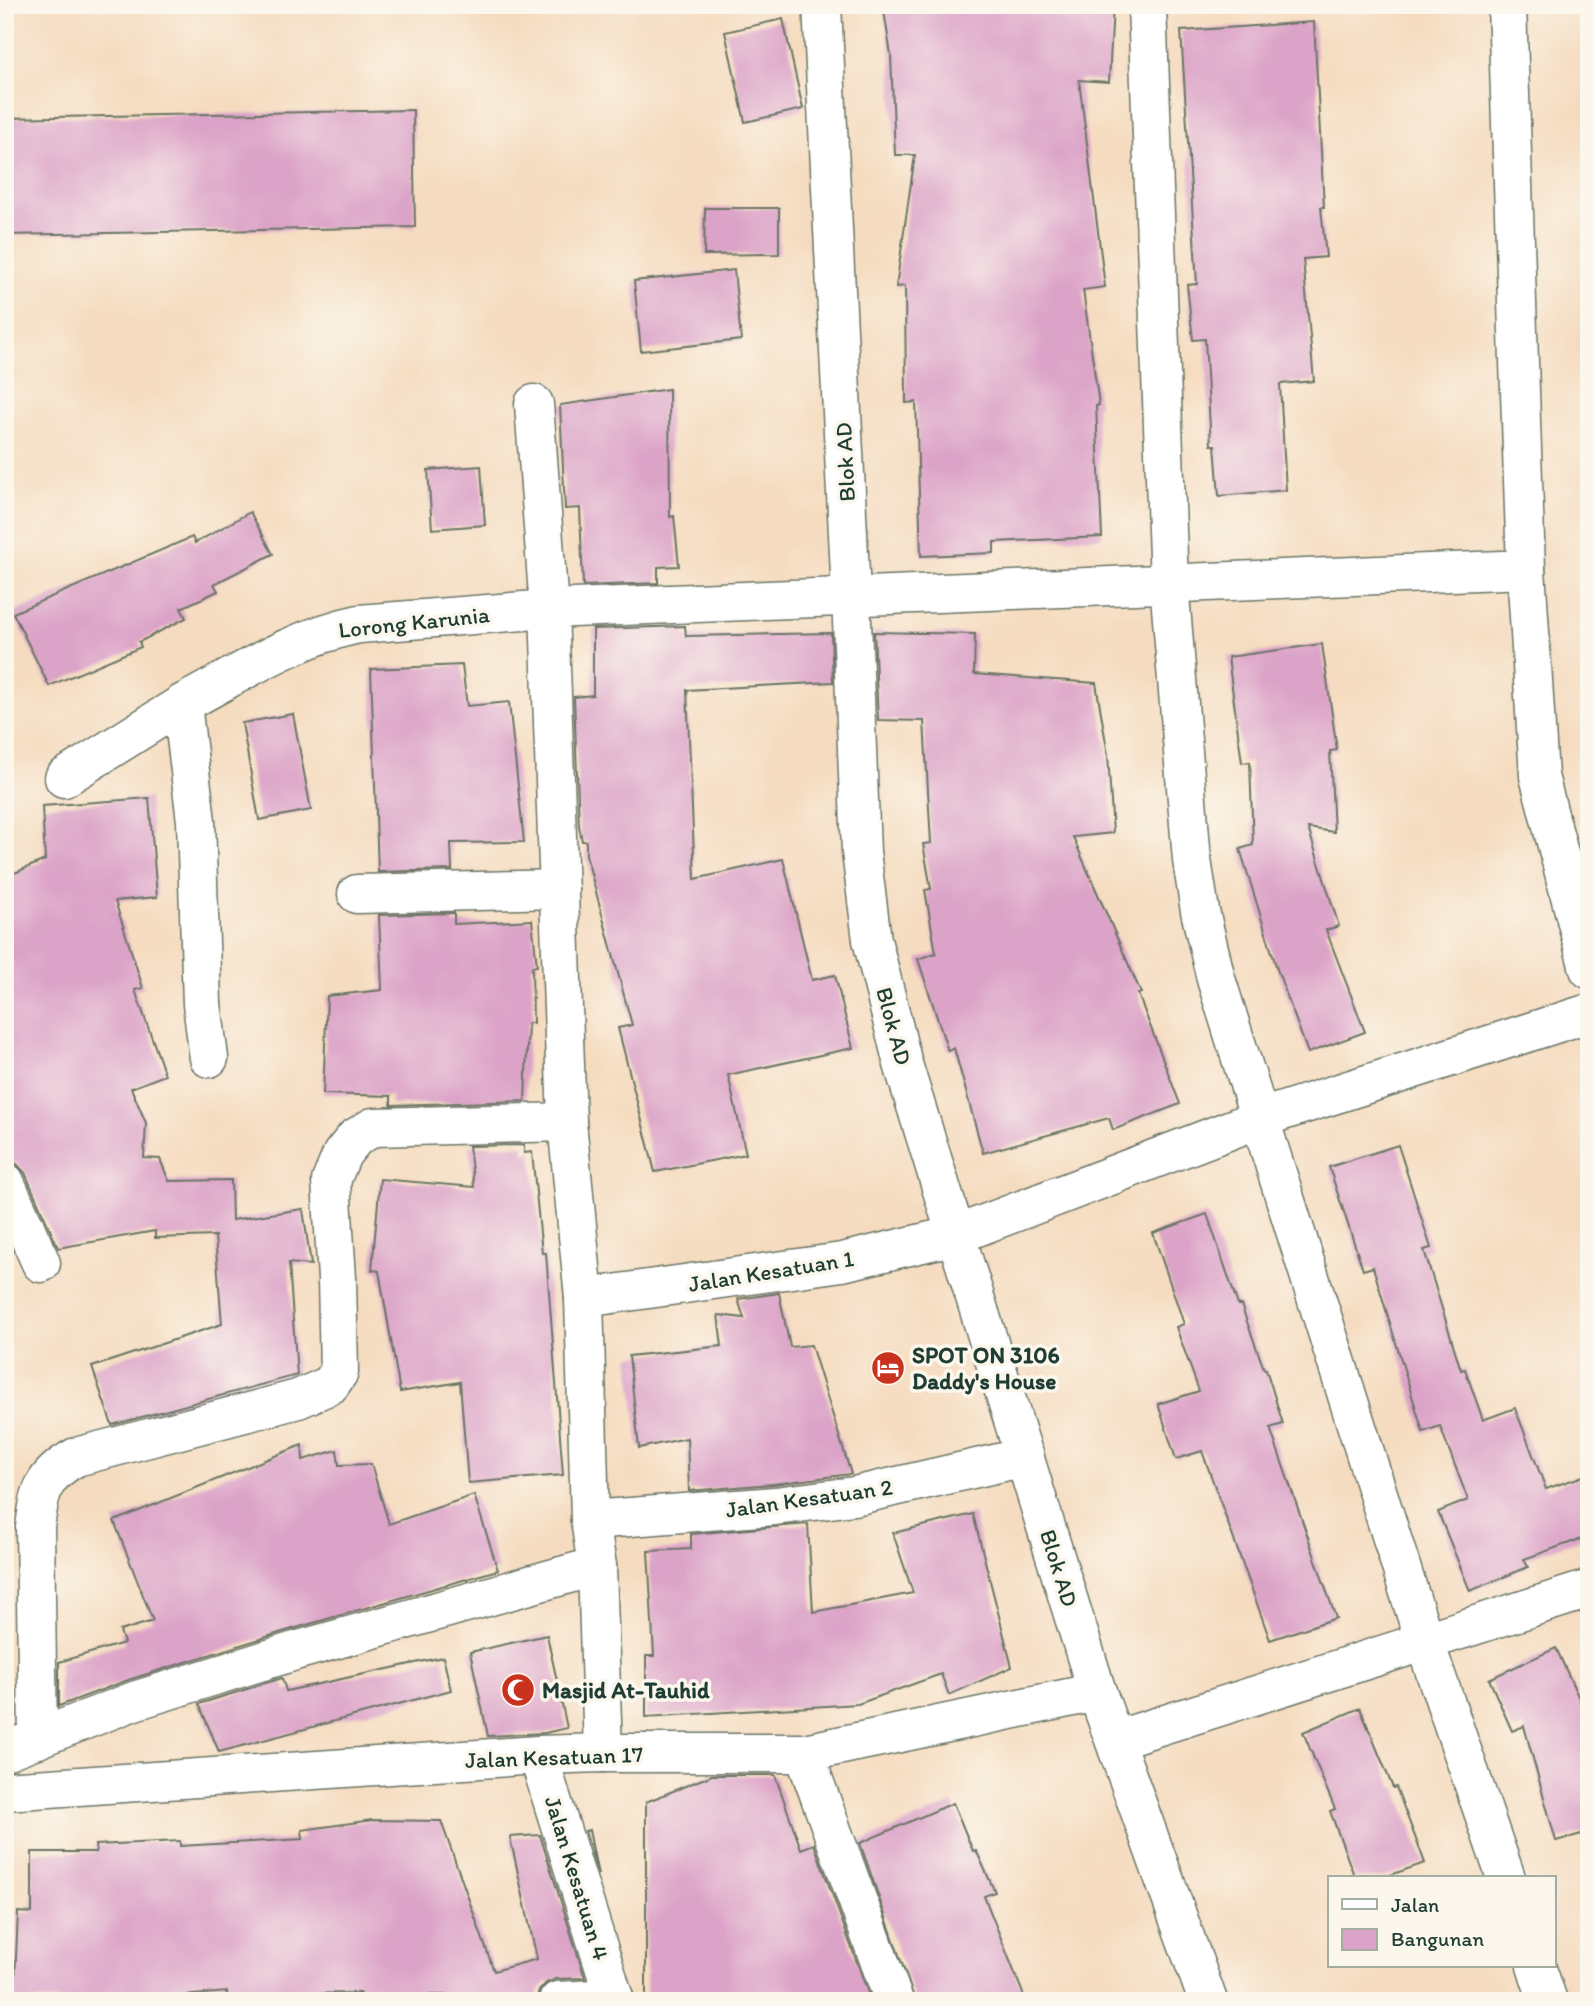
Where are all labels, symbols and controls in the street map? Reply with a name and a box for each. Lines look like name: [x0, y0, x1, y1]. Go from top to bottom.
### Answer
street label: Blok AD: [829, 422, 861, 502]
street label: Lorong Karunia: [337, 600, 491, 644]
street label: Blok AD: [870, 984, 918, 1068]
street label: Jalan Kesatuan 1: [686, 1244, 856, 1298]
place label: SPOT ON 3106 Daddy's House: [912, 1341, 1060, 1395]
hotel icon: SPOT ON 3106 Daddy's House: [869, 1349, 907, 1387]
street label: Jalan Kesatuan 2: [724, 1472, 894, 1524]
street label: Blok AD: [1034, 1526, 1084, 1610]
mosque icon: Masjid At-Tauhid: [499, 1671, 537, 1709]
place label: Masjid At-Tauhid: [542, 1676, 710, 1704]
street label: Jalan Kesatuan 17: [464, 1740, 644, 1774]
street label: Jalan Kesatuan 4: [539, 1793, 615, 1964]
legend: [1328, 1876, 1556, 1968]
text: Jalan: [1391, 1892, 1439, 1917]
text: Bangunan: [1391, 1926, 1484, 1951]

